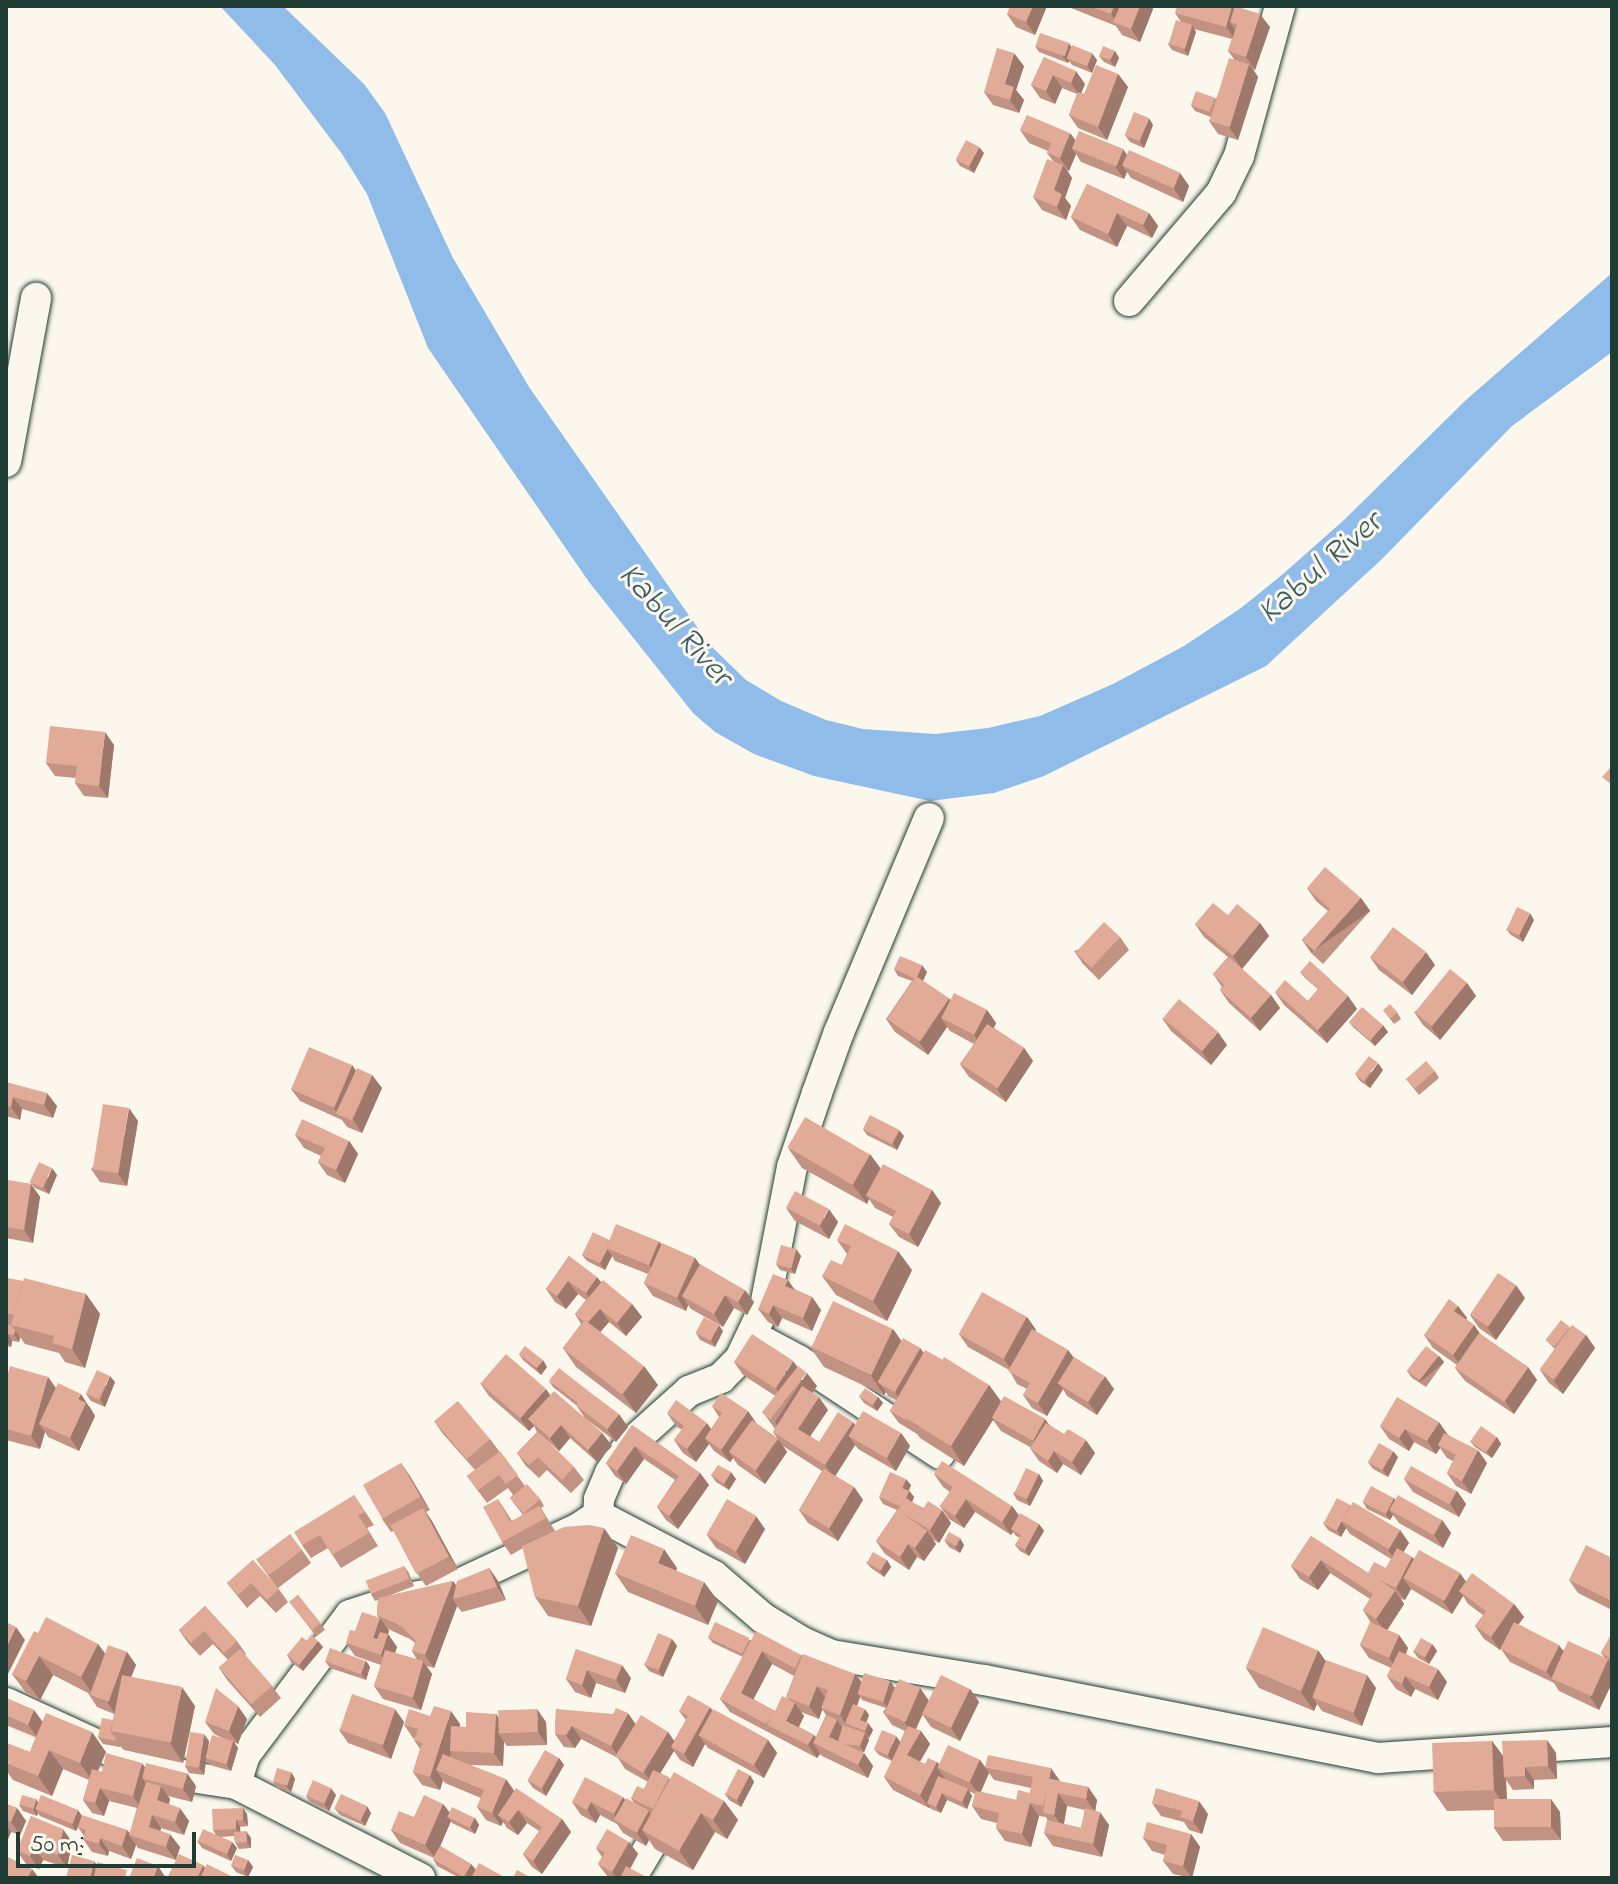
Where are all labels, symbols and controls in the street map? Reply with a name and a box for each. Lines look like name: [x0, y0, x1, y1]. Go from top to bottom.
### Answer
water label: Kabul River: [1251, 504, 1391, 634]
water label: Kabul River: [608, 556, 740, 696]
scale bar: [20, 1816, 200, 1866]
text: 50 m: [30, 1828, 79, 1863]

